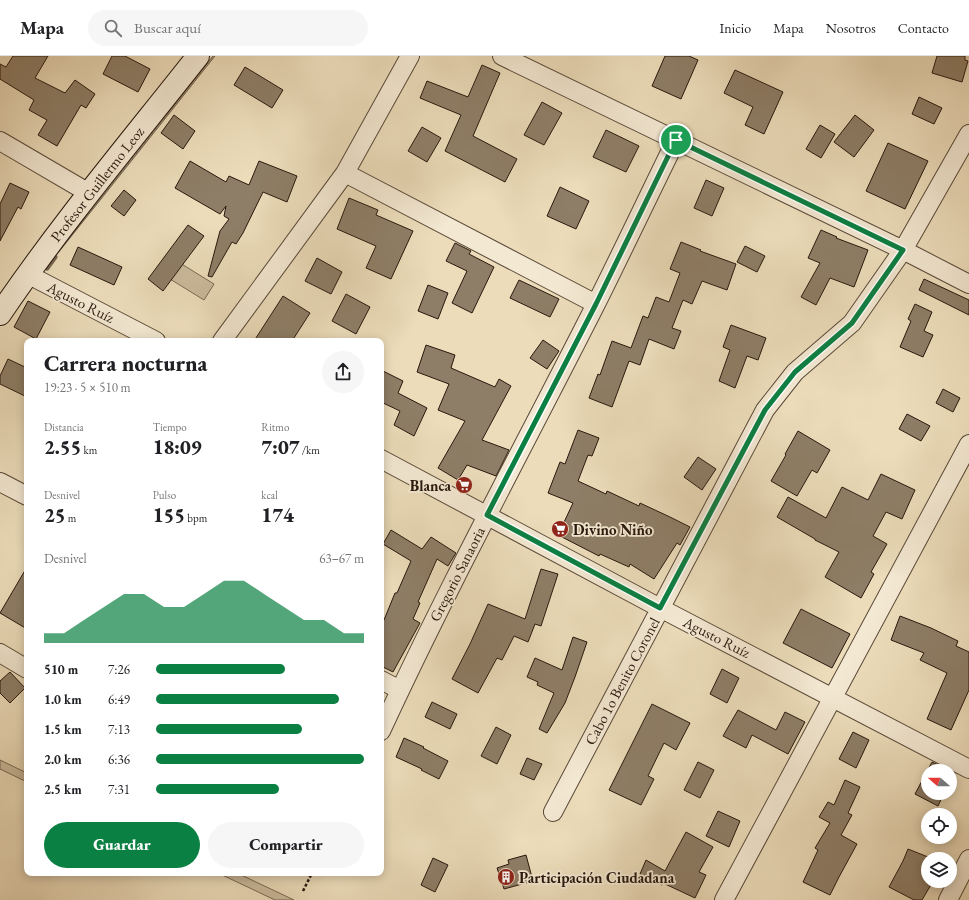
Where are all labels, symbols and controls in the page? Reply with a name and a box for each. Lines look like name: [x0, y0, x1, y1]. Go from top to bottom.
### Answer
search box: [88, 10, 368, 46]
text: Mapa: [20, 15, 64, 40]
icon: search: [102, 17, 124, 39]
text: Buscar aquí: [134, 18, 201, 37]
text: Inicio: [720, 19, 751, 37]
text: Mapa: [773, 19, 804, 37]
text: Nosotros: [826, 19, 876, 37]
text: Contacto: [898, 19, 949, 37]
street label: Profesor Guillermo Leoz: [46, 122, 148, 245]
pin: [659, 123, 693, 157]
icon: arrive: [665, 129, 687, 151]
street label: Agusto Ruíz: [43, 277, 118, 327]
text: Carrera nocturna: [44, 349, 207, 378]
button: share: [322, 351, 364, 393]
text: 19:23 · 5 × 510 m: [44, 379, 131, 396]
text: Distancia: [44, 420, 84, 434]
text: Tiempo: [153, 420, 187, 434]
text: Ritmo: [261, 420, 289, 434]
text: 2.55: [44, 434, 81, 460]
text: 18:09: [153, 434, 202, 460]
text: 7:07: [261, 434, 300, 460]
text: km: [81, 443, 97, 457]
text: /km: [300, 443, 320, 457]
supermarket icon: Blanca: [454, 475, 474, 495]
place label: Blanca: [410, 476, 451, 495]
text: Desnivel: [44, 488, 80, 502]
text: Pulso: [153, 488, 176, 502]
text: kcal: [261, 488, 278, 502]
text: 25: [44, 502, 66, 528]
text: 155: [153, 502, 185, 528]
text: 174: [261, 502, 294, 528]
text: m: [66, 511, 76, 525]
text: bpm: [185, 511, 207, 525]
supermarket icon: Divino Niño: [550, 519, 570, 539]
place label: Divino Niño: [573, 520, 653, 539]
street label: Gregorio Sanaoria: [425, 523, 489, 625]
text: Desnivel: [44, 550, 87, 567]
text: 63–67 m: [319, 550, 364, 567]
street label: Agusto Ruíz: [679, 612, 754, 662]
street label: Cabo 1o Benito Coronel: [580, 614, 664, 748]
text: 510 m: [44, 661, 78, 678]
text: 7:26: [108, 661, 130, 678]
text: 1.0 km: [44, 691, 82, 708]
text: 6:49: [108, 691, 130, 708]
text: 1.5 km: [44, 721, 82, 738]
text: 7:13: [108, 721, 130, 738]
text: 2.0 km: [44, 751, 82, 768]
text: 6:36: [108, 751, 130, 768]
north arrow: [921, 764, 957, 800]
map controls: [921, 764, 957, 888]
text: 2.5 km: [44, 781, 82, 798]
text: 7:31: [108, 781, 130, 798]
button: locate: [921, 808, 957, 844]
button: Guardar: [44, 822, 200, 868]
button: Compartir: [208, 822, 364, 868]
button: layers: [921, 852, 957, 888]
building icon: Participación Ciudadana: [496, 867, 516, 887]
place label: Participación Ciudadana: [519, 868, 675, 887]

